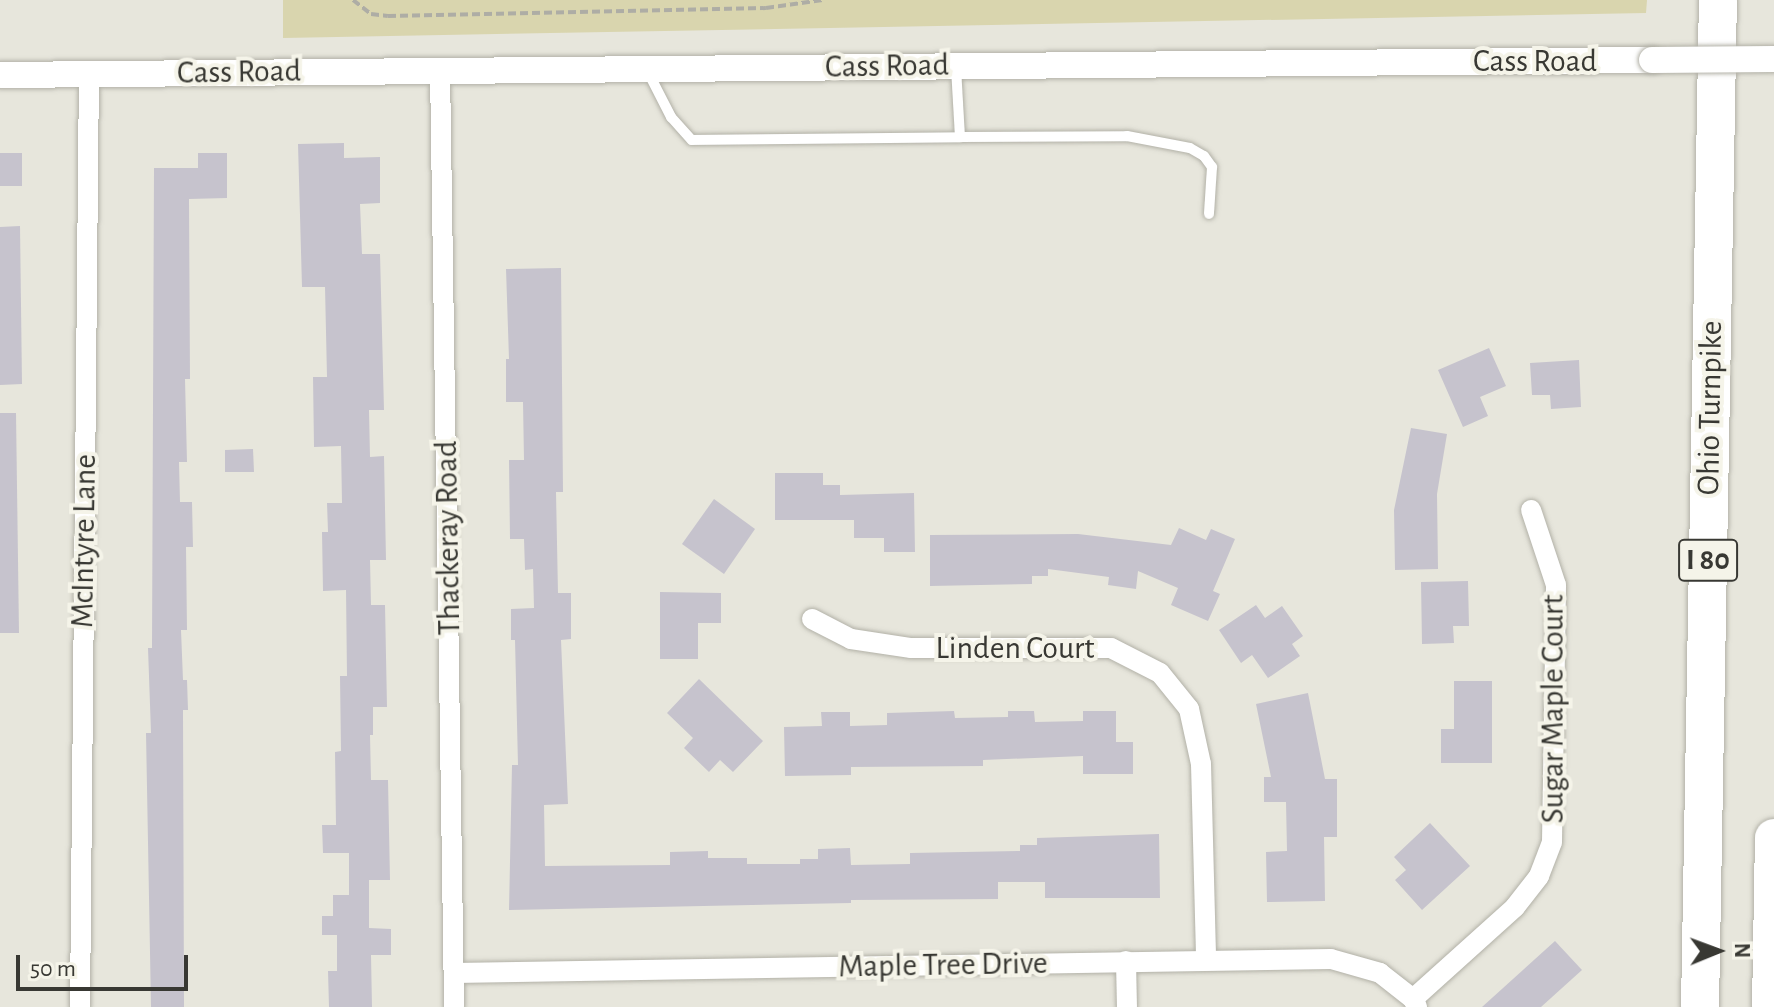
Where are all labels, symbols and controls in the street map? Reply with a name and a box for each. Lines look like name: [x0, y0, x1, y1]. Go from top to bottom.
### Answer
street label: Cass Road: [1473, 42, 1597, 80]
street label: Cass Road: [825, 46, 949, 86]
street label: Cass Road: [177, 52, 301, 92]
street label: Ohio Turnpike: [1689, 320, 1731, 496]
street label: Thackeray Road: [427, 440, 469, 636]
street label: McIntyre Lane: [63, 454, 105, 628]
road number: I 80: [1678, 534, 1738, 586]
street label: Sugar Maple Court: [1534, 595, 1572, 823]
street label: Linden Court: [936, 629, 1094, 667]
north arrow: [1678, 911, 1758, 991]
scale bar: [20, 939, 192, 989]
text: N: [1731, 943, 1753, 958]
street label: Maple Tree Drive: [838, 944, 1048, 986]
text: 50 m: [30, 957, 76, 981]

